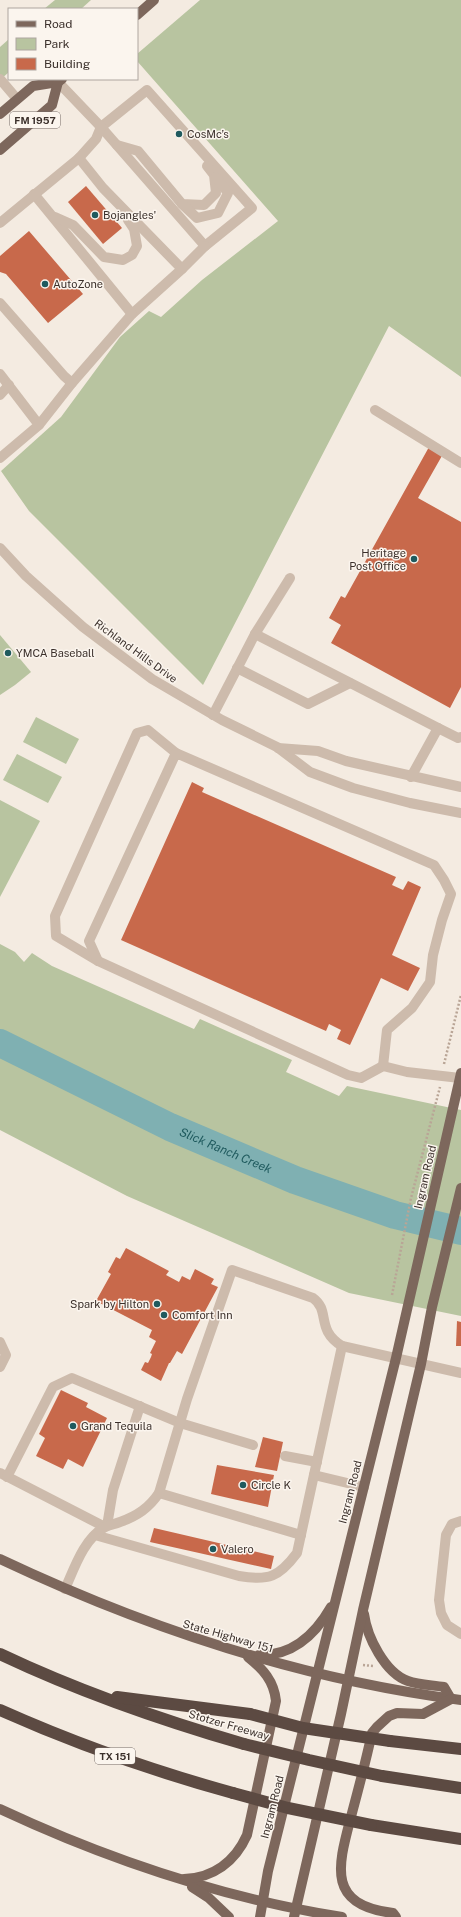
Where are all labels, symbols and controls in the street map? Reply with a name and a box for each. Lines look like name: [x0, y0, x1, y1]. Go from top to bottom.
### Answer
legend: [8, 8, 138, 80]
text: Road: [44, 17, 72, 31]
text: Park: [44, 37, 70, 51]
text: Building: [44, 57, 90, 71]
road number: FM 1957: [10, 112, 60, 128]
place label: CosMc’s: [187, 128, 229, 140]
marker: CosMc’s: [174, 129, 184, 139]
place label: Bojangles': [103, 209, 156, 221]
marker: Bojangles': [90, 210, 100, 220]
place label: AutoZone: [53, 278, 103, 290]
marker: AutoZone: [40, 279, 50, 289]
place label: Heritage Post Office: [349, 547, 406, 572]
marker: Heritage Post Office: [409, 554, 419, 564]
street label: Richland Hills Drive: [92, 617, 180, 685]
place label: YMCA Baseball: [16, 647, 95, 659]
marker: YMCA Baseball: [3, 648, 13, 658]
water label: Slick Ranch Creek: [177, 1125, 274, 1176]
street label: Ingram Road: [412, 1144, 438, 1210]
place label: Spark by Hilton: [70, 1298, 149, 1310]
marker: Spark by Hilton: [152, 1299, 162, 1309]
place label: Comfort Inn: [172, 1309, 233, 1321]
marker: Comfort Inn: [159, 1310, 169, 1320]
place label: Grand Tequila: [81, 1420, 152, 1432]
marker: Grand Tequila: [68, 1421, 78, 1431]
street label: Ingram Road: [336, 1459, 364, 1525]
place label: Circle K: [251, 1479, 291, 1491]
marker: Circle K: [238, 1480, 248, 1490]
place label: Valero: [221, 1543, 254, 1555]
marker: Valero: [208, 1544, 218, 1554]
street label: State Highway 151: [182, 1617, 274, 1655]
street label: Stotzer Freeway: [187, 1708, 271, 1742]
road number: TX 151: [95, 1748, 135, 1764]
street label: Ingram Road: [258, 1774, 286, 1840]

